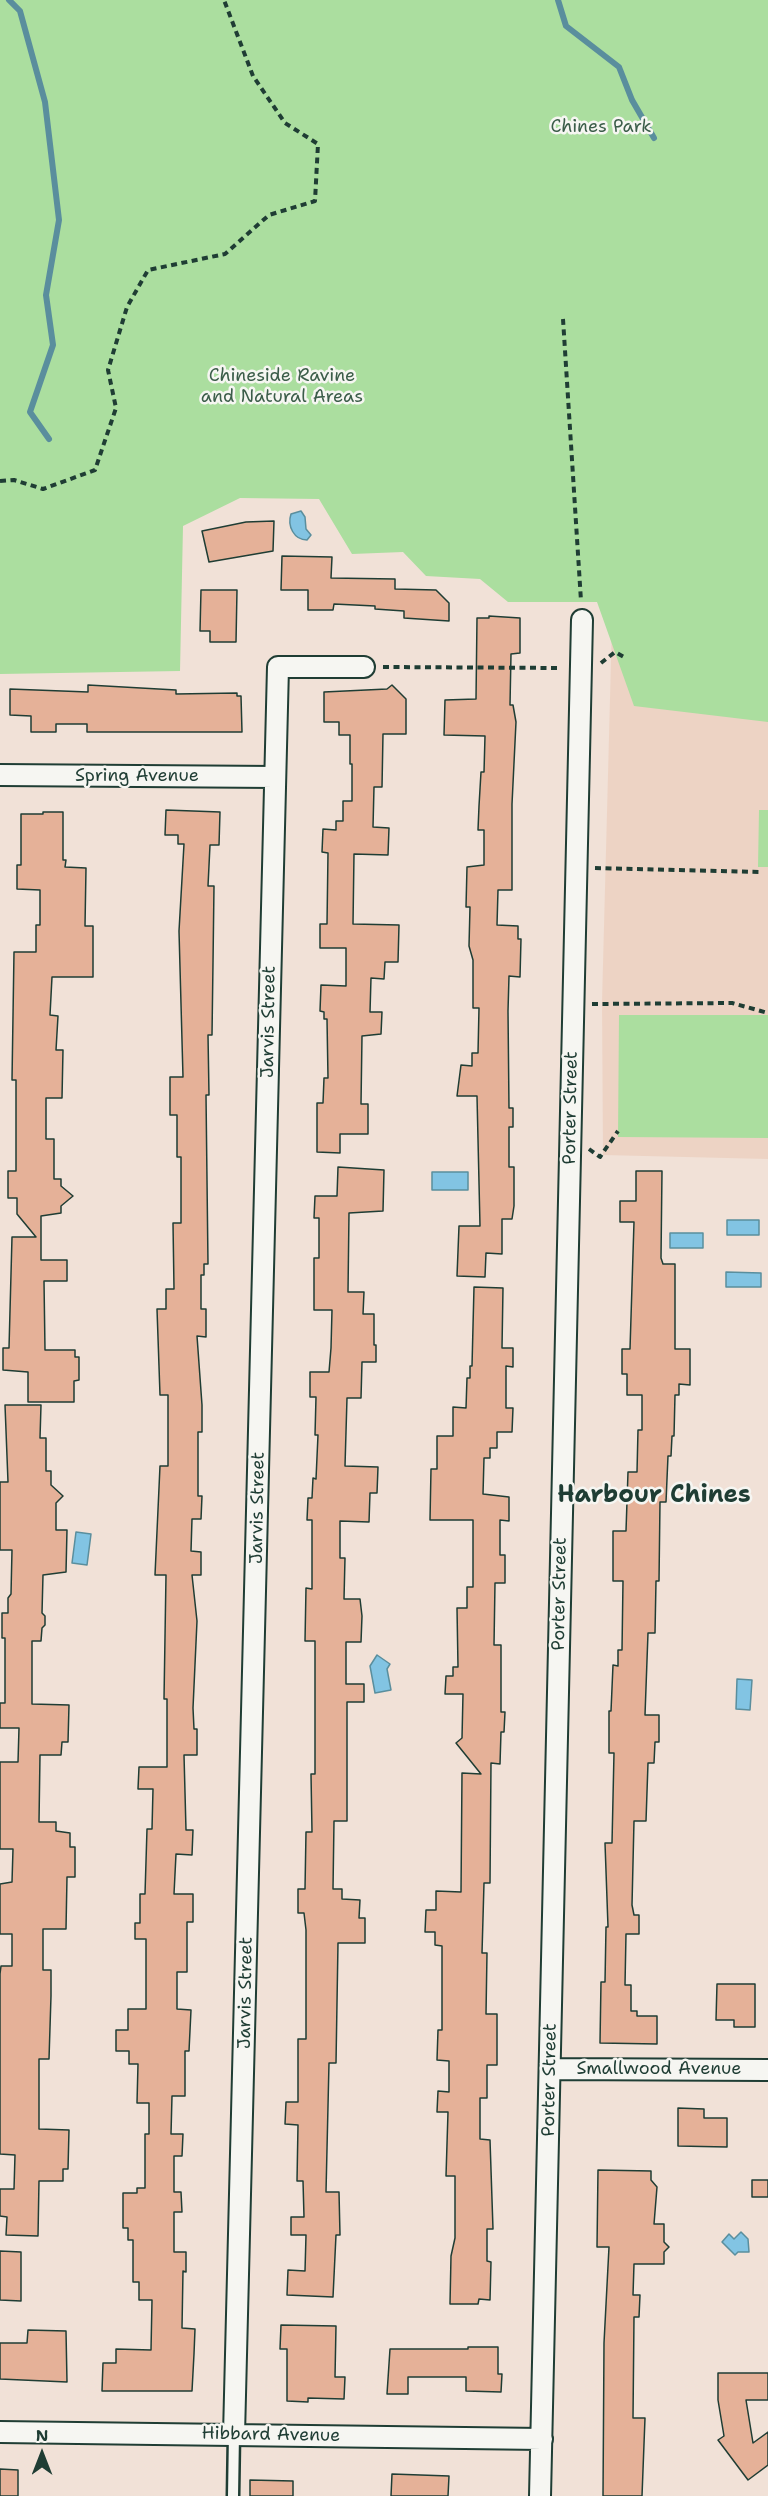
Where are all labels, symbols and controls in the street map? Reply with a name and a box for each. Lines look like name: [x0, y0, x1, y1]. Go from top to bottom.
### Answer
park label: Chines Park: [550, 116, 652, 138]
park label: Chineside Ravine and Natural Areas: [201, 365, 363, 407]
street label: Spring Avenue: [75, 765, 199, 787]
street label: Jarvis Street: [257, 966, 281, 1078]
street label: Porter Street: [559, 1051, 583, 1165]
street label: Jarvis Street: [246, 1452, 270, 1564]
district label: Harbour Chines: [557, 1482, 751, 1510]
street label: Porter Street: [548, 1537, 572, 1651]
street label: Jarvis Street: [234, 1937, 258, 2049]
street label: Porter Street: [538, 2023, 562, 2137]
street label: Smallwood Avenue: [576, 2058, 742, 2080]
street label: Hibbard Avenue: [202, 2423, 340, 2447]
north arrow: [12, 2424, 72, 2484]
text: N: [36, 2425, 48, 2446]

